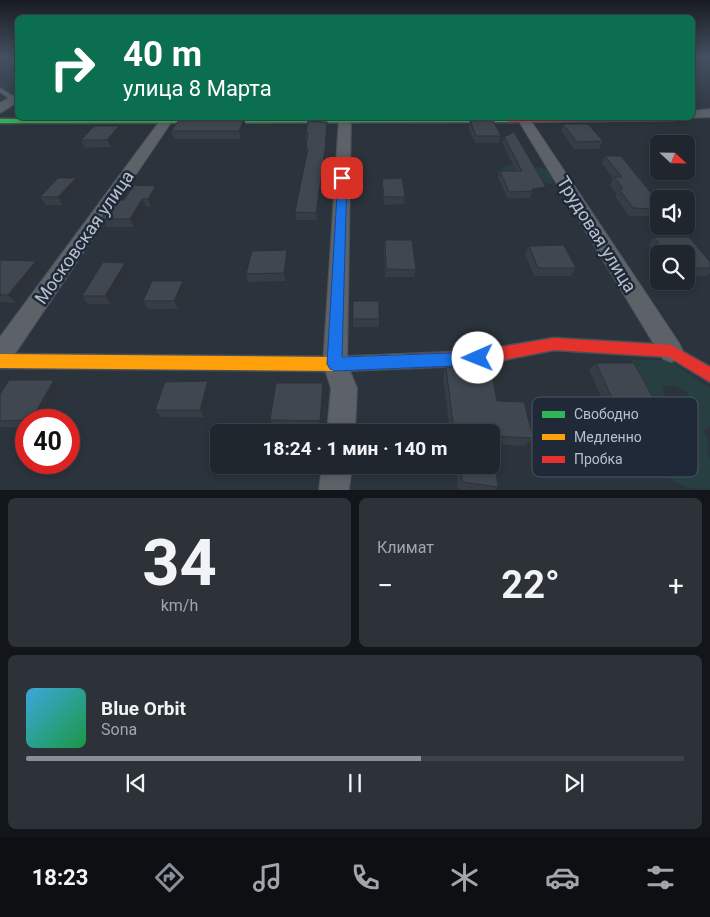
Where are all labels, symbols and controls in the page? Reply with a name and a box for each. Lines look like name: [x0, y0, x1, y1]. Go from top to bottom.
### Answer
text: 40 m: [123, 34, 202, 75]
icon: right: [40, 35, 105, 100]
text: улица 8 Марта: [123, 76, 272, 101]
north arrow: [650, 135, 695, 180]
map controls: [650, 135, 695, 290]
pin: [321, 157, 363, 199]
icon: arrive: [328, 164, 356, 192]
street label: Московская улица: [30, 166, 138, 308]
street label: Трудовая улица: [553, 172, 641, 296]
button: sound: [650, 190, 695, 235]
button: search: [650, 245, 695, 290]
position arrow: [451, 331, 503, 383]
legend: [532, 397, 698, 477]
text: Свободно: [574, 406, 639, 422]
speed limit sign: 40: [15, 409, 80, 474]
text: Медленно: [574, 429, 642, 445]
text: 18:24 · 1 мин · 140 m: [263, 437, 447, 460]
text: Пробка: [574, 451, 623, 467]
text: 34: [142, 525, 217, 601]
text: Климат: [377, 538, 434, 557]
text: 22°: [501, 563, 560, 607]
text: −: [377, 569, 393, 602]
text: +: [668, 569, 684, 602]
text: km/h: [161, 596, 198, 615]
text: Blue Orbit: [101, 697, 186, 720]
text: Sona: [101, 720, 137, 739]
icon: previous: [122, 769, 150, 797]
icon: pause: [341, 769, 369, 797]
icon: next: [560, 769, 588, 797]
icon: directions: [152, 860, 187, 895]
icon: music: [250, 860, 285, 895]
icon: phone: [348, 860, 383, 895]
icon: climate: [447, 860, 482, 895]
icon: car: [545, 860, 580, 895]
icon: filters: [643, 860, 678, 895]
text: 18:23: [32, 865, 88, 890]

